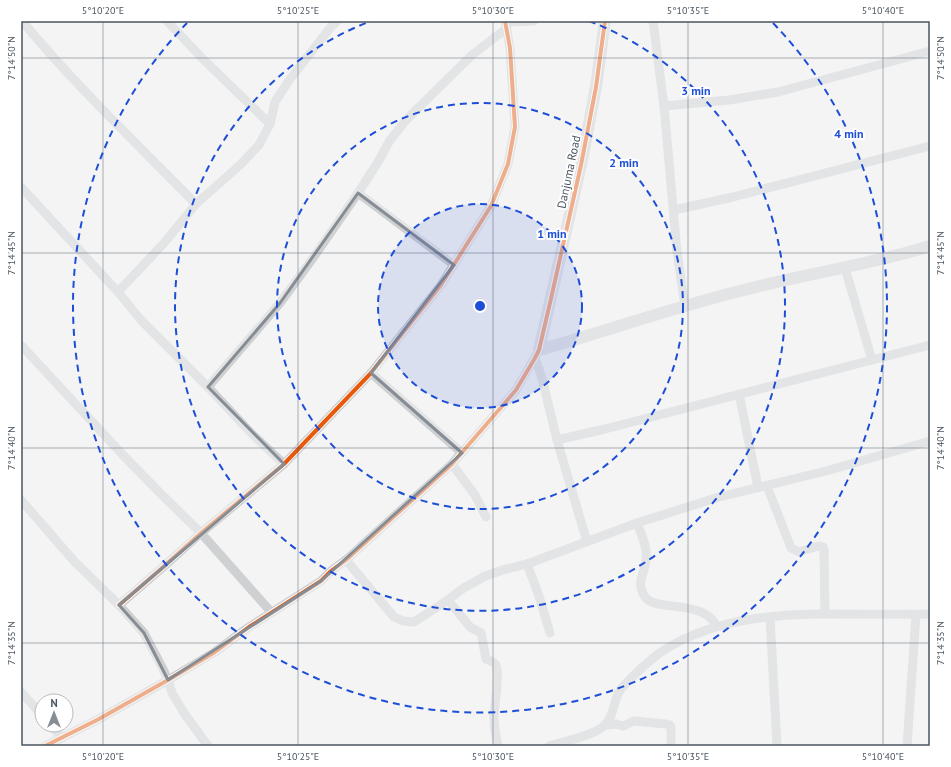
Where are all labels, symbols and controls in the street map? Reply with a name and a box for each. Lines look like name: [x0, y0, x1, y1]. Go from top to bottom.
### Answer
text: 5°10'20"E: [82, 4, 124, 17]
text: 5°10'25"E: [277, 4, 319, 17]
text: 5°10'30"E: [472, 4, 514, 17]
text: 5°10'35"E: [667, 4, 709, 17]
text: 5°10'40"E: [862, 4, 904, 17]
text: 7°14'50"N: [5, 36, 18, 80]
text: 7°14'50"N: [934, 36, 947, 80]
text: 3 min: [681, 83, 711, 98]
text: 4 min: [834, 126, 864, 141]
street label: Danjuma Road: [553, 134, 584, 210]
text: 2 min: [609, 155, 639, 170]
text: 1 min: [537, 226, 567, 241]
text: 7°14'45"N: [5, 231, 18, 275]
text: 7°14'45"N: [934, 231, 947, 275]
centre of rings: [473, 299, 487, 313]
text: 7°14'40"N: [5, 426, 18, 470]
text: 7°14'40"N: [934, 426, 947, 470]
text: 7°14'35"N: [5, 621, 18, 665]
text: 7°14'35"N: [934, 621, 947, 665]
north arrow: [34, 693, 74, 733]
text: N: [50, 696, 58, 710]
text: 5°10'20"E: [82, 750, 124, 763]
text: 5°10'25"E: [277, 750, 319, 763]
text: 5°10'30"E: [472, 750, 514, 763]
text: 5°10'35"E: [667, 750, 709, 763]
text: 5°10'40"E: [862, 750, 904, 763]

